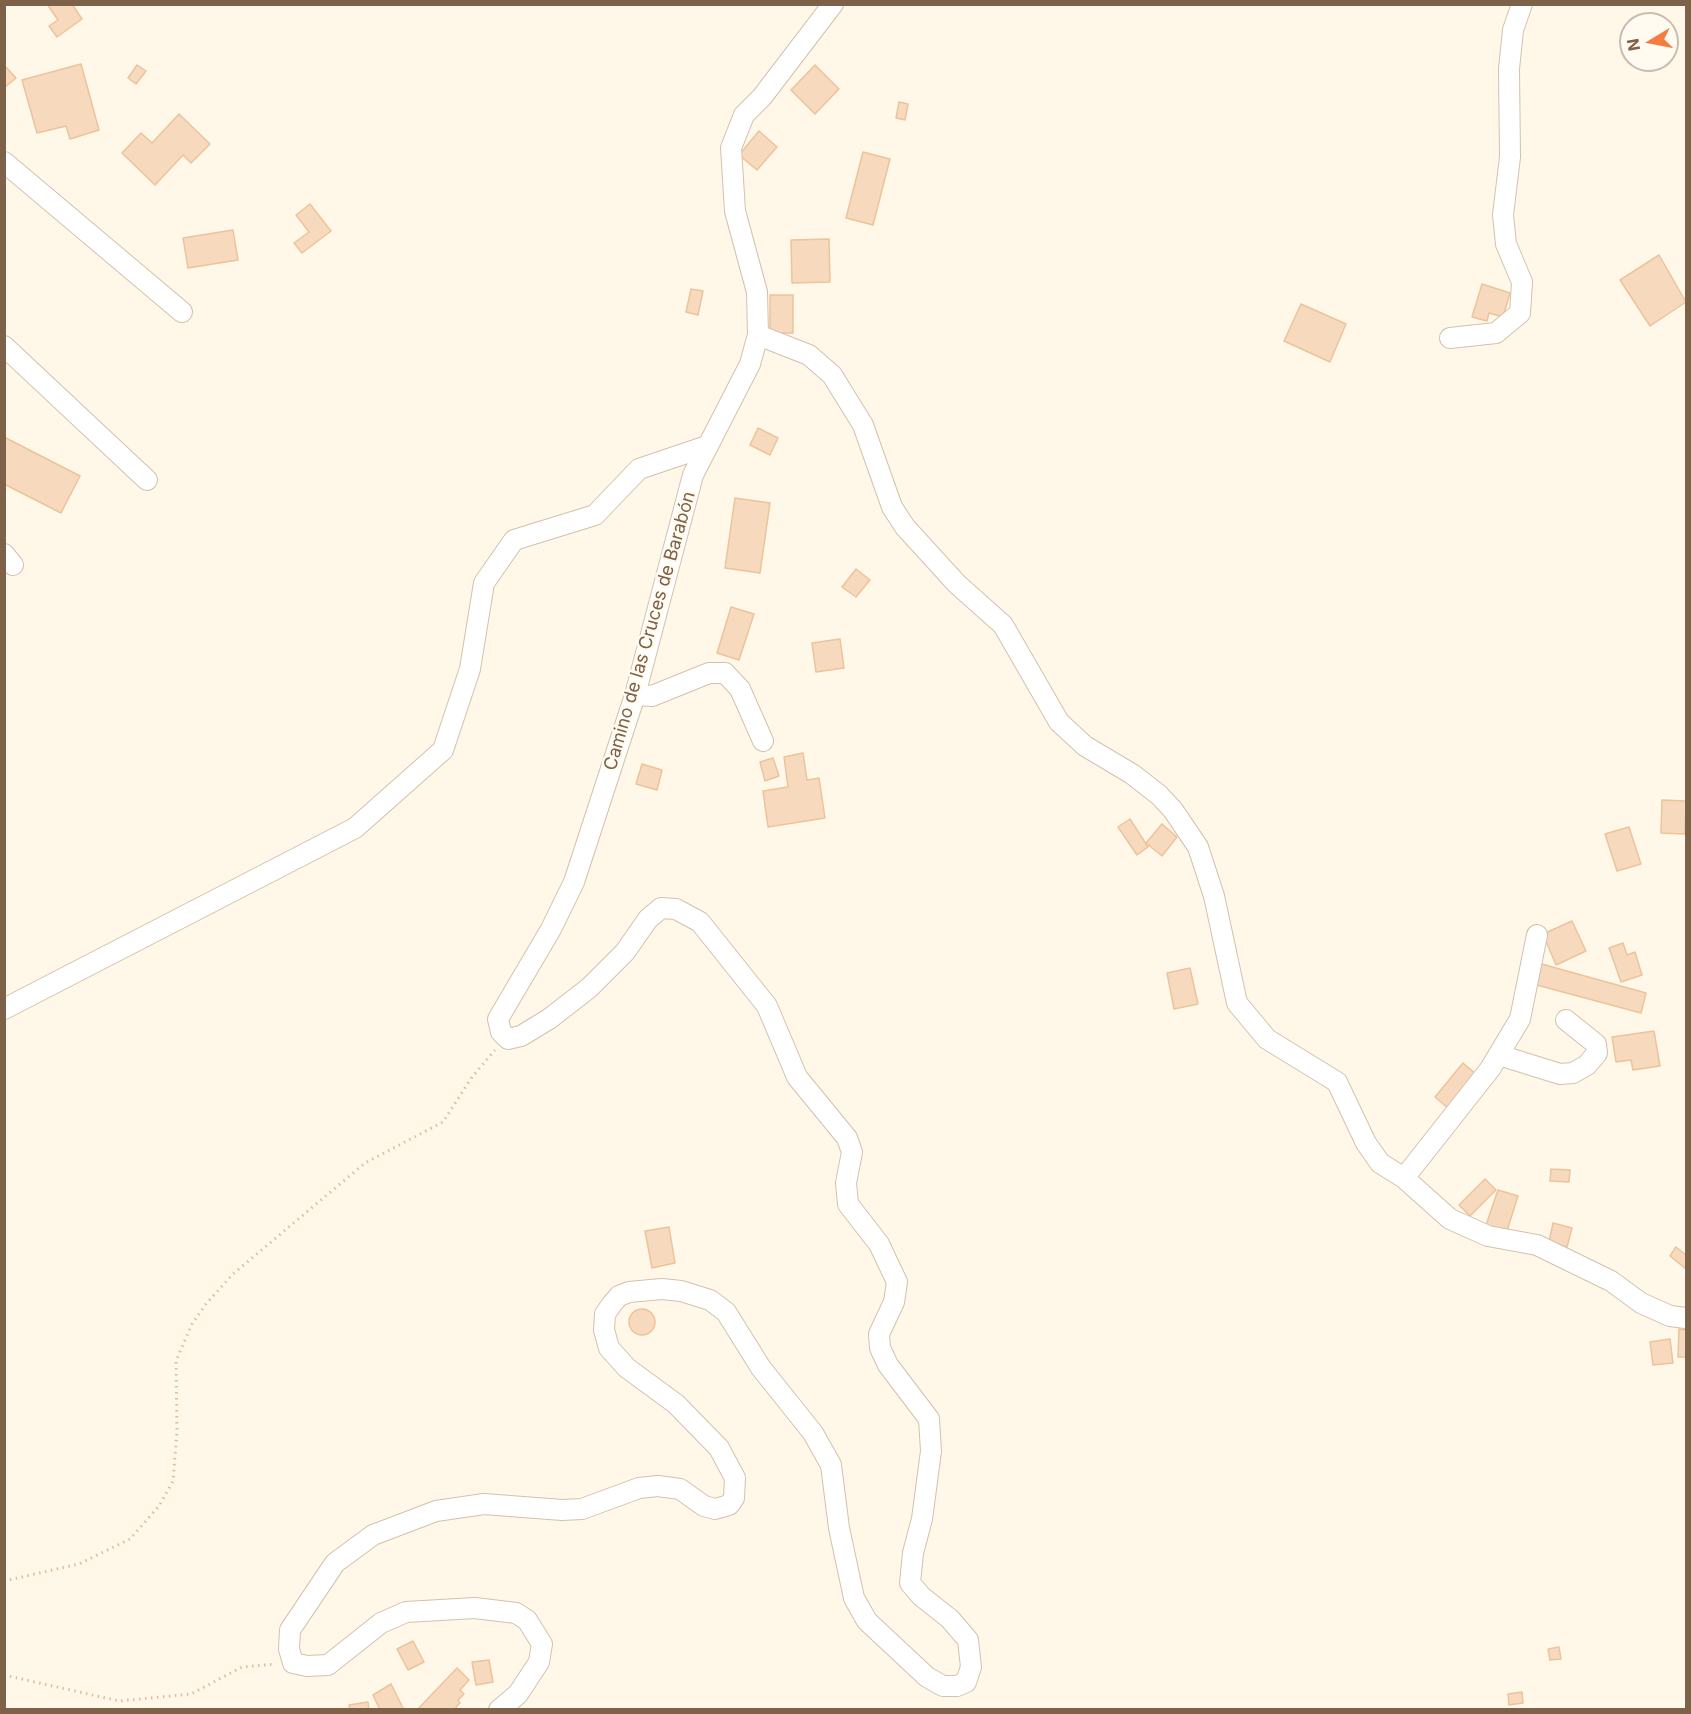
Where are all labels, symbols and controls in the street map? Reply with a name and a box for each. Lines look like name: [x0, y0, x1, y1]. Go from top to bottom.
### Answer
north arrow: [1619, 12, 1679, 72]
text: N: [1622, 37, 1644, 53]
street label: Camino de las Cruces de Barabón: [600, 489, 700, 773]

